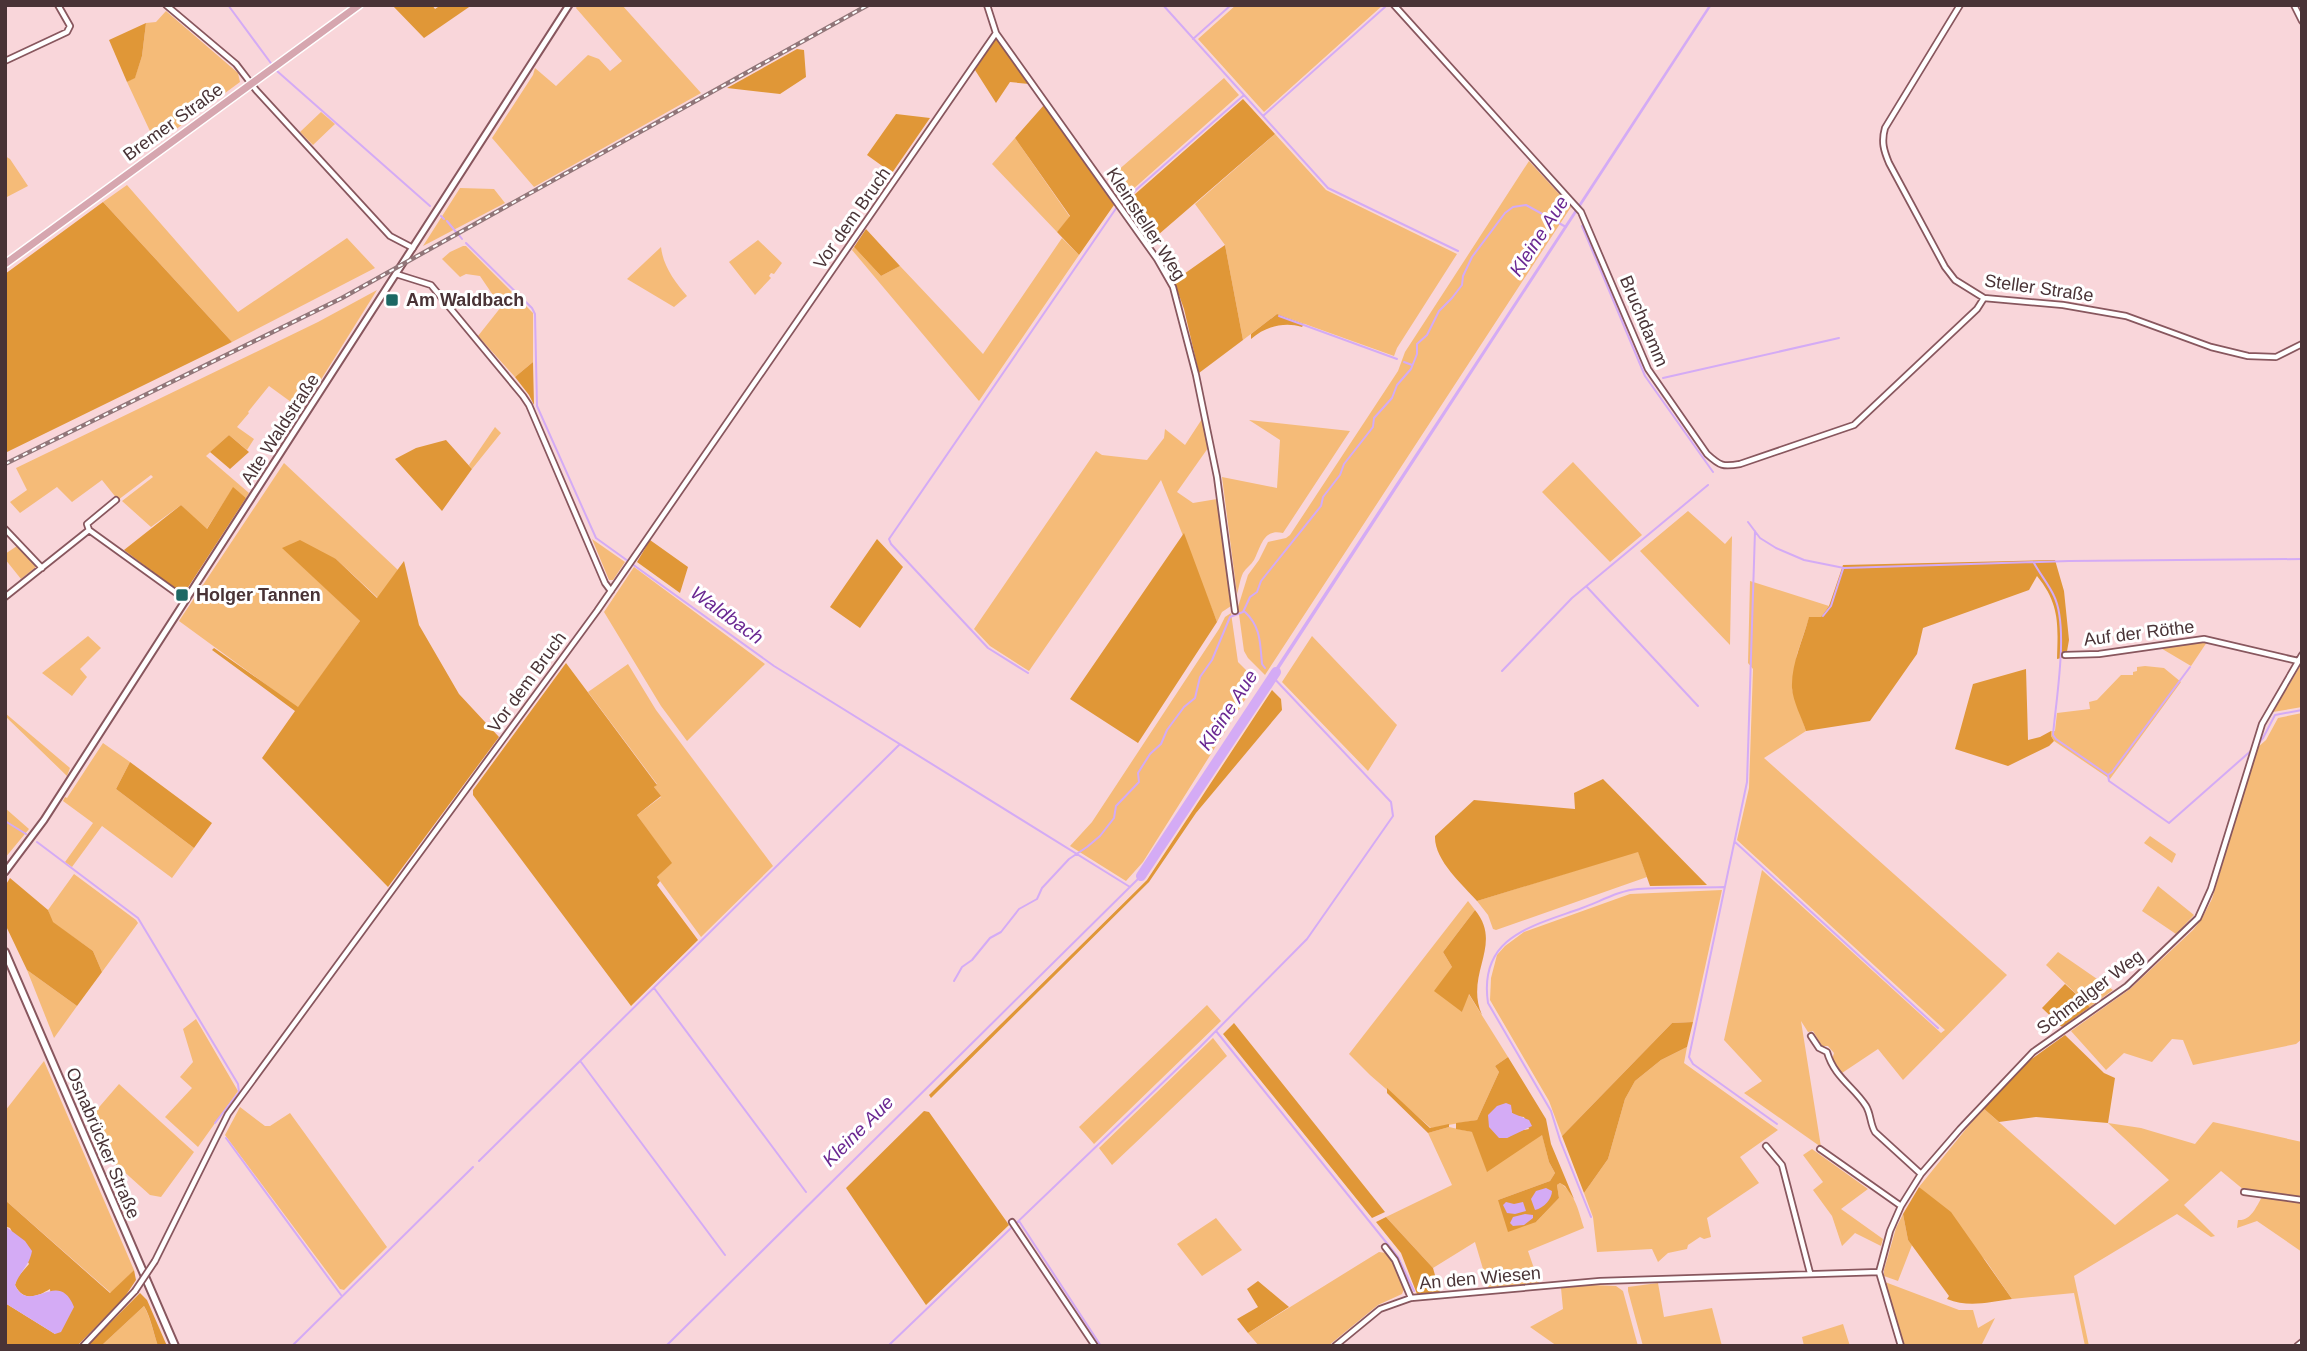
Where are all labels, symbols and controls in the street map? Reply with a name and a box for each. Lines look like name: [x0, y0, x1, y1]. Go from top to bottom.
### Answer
street label: Bremer Straße: [119, 79, 227, 165]
street label: Vor dem Bruch: [810, 163, 894, 273]
street label: Kleinsteller Weg: [1102, 164, 1190, 284]
water label: Kleine Aue: [1505, 192, 1573, 280]
street label: Steller Straße: [1983, 270, 2095, 306]
street label: Bruchdamm: [1616, 272, 1672, 370]
place label: Am Waldbach: [406, 290, 524, 310]
marker: Am Waldbach: [384, 292, 400, 308]
street label: Alte Waldstraße: [237, 370, 323, 488]
water label: Waldbach: [687, 582, 767, 648]
place label: Holger Tannen: [196, 585, 321, 605]
marker: Holger Tannen: [174, 587, 190, 603]
street label: Auf der Röthe: [2083, 616, 2195, 650]
street label: Vor dem Bruch: [484, 628, 570, 736]
water label: Kleine Aue: [1194, 666, 1262, 754]
street label: Schmalger Weg: [2033, 946, 2147, 1038]
street label: Osnabrücker Straße: [62, 1065, 144, 1221]
water label: Kleine Aue: [818, 1091, 898, 1171]
street label: An den Wiesen: [1418, 1263, 1542, 1293]

